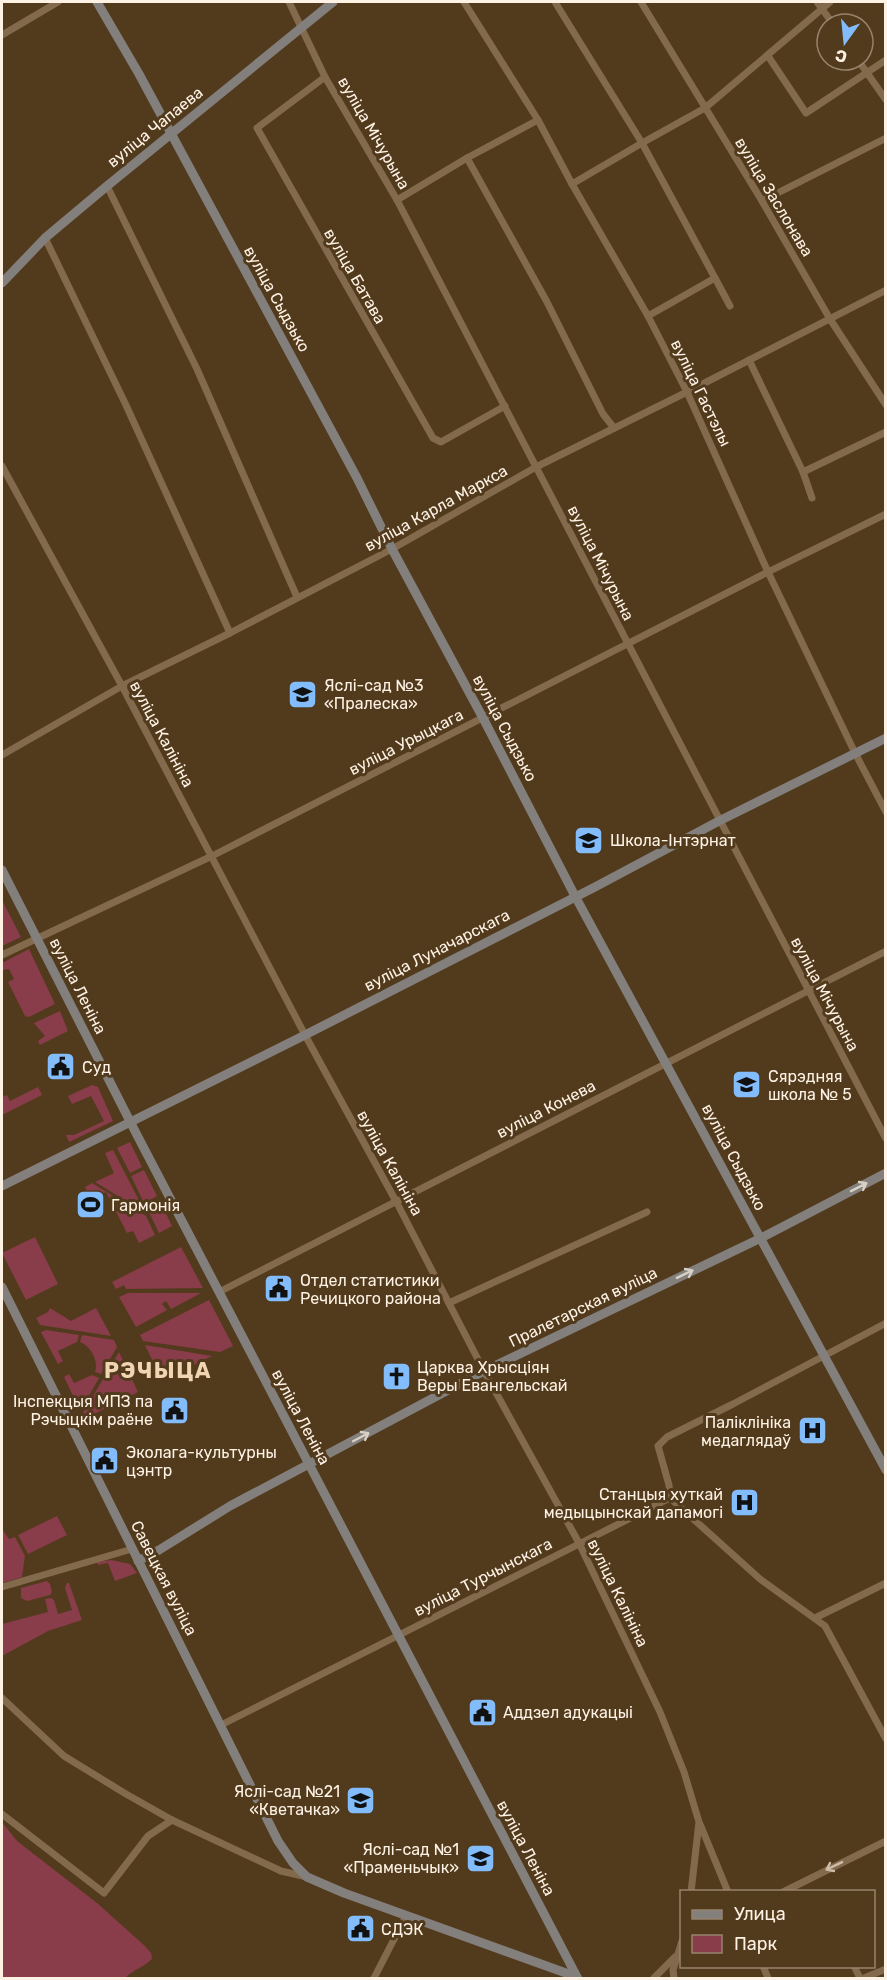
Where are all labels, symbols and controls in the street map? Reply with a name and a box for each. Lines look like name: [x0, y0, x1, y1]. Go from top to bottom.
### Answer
north arrow: [815, 12, 875, 72]
text: С: [833, 45, 849, 67]
street label: вуліца Мічурына: [334, 73, 414, 193]
street label: вуліца Чапаева: [103, 83, 207, 171]
street label: вуліца Заслонава: [731, 134, 817, 260]
street label: вуліца Батава: [320, 225, 390, 327]
street label: вуліца Сыдзько: [240, 243, 314, 355]
street label: вуліца Гастэлы: [667, 336, 735, 450]
street label: вуліца Карла Маркса: [361, 461, 511, 555]
street label: вуліца Мічурына: [564, 502, 638, 624]
street label: вуліца Сыдзько: [469, 671, 541, 785]
place label: Яслі-сад №3 «Пралеска»: [324, 676, 424, 713]
street label: вуліца Калініна: [126, 678, 198, 790]
school or university icon: Яслі-сад №3 «Пралеска»: [287, 678, 319, 710]
street label: вуліца Урыцкага: [346, 705, 466, 779]
school or university icon: Школа-Інтэрнат: [573, 824, 605, 856]
place label: Школа-Інтэрнат: [610, 831, 736, 850]
street label: вуліца Луначарскага: [361, 905, 513, 995]
street label: вуліца Мічурына: [787, 934, 863, 1054]
street label: вуліца Леніна: [46, 935, 110, 1037]
public building icon: Суд: [45, 1051, 77, 1083]
place label: Суд: [82, 1058, 111, 1077]
place label: Сярэдняя школа № 5: [768, 1067, 852, 1104]
school or university icon: Сярэдняя школа № 5: [731, 1069, 763, 1101]
street label: вуліца Конева: [493, 1076, 599, 1142]
street label: вуліца Сыдзько: [698, 1100, 770, 1214]
street label: вуліца Калініна: [353, 1107, 427, 1219]
one-way arrow: [850, 1181, 868, 1192]
sports icon: Гармонія: [74, 1189, 106, 1221]
place label: Гармонія: [111, 1196, 180, 1215]
street label: Пралетарская вуліца: [506, 1263, 660, 1351]
one-way arrow: [676, 1268, 694, 1280]
place label: Отдел статистики Речицкого района: [300, 1271, 441, 1308]
public building icon: Отдел статистики Речицкого района: [263, 1273, 295, 1305]
district label: РЭЧЫЦА: [104, 1357, 212, 1384]
place label: Царква Хрысціян Веры Евангельскай: [417, 1358, 568, 1395]
church icon: Царква Хрысціян Веры Евангельскай: [380, 1360, 412, 1392]
street label: вуліца Леніна: [268, 1366, 334, 1468]
place label: Інспекцыя МПЗ па Рэчыцкім раёне: [13, 1392, 153, 1429]
public building icon: Інспекцыя МПЗ па Рэчыцкім раёне: [158, 1394, 190, 1426]
place label: Паліклініка медаглядаў: [701, 1413, 791, 1450]
hospital icon: Паліклініка медаглядаў: [796, 1415, 828, 1447]
one-way arrow: [351, 1431, 369, 1442]
place label: Эколага-культурны цэнтр: [126, 1443, 277, 1480]
public building icon: Эколага-культурны цэнтр: [89, 1445, 121, 1477]
place label: Станцыя хуткай медыцынскай дапамогі: [544, 1485, 723, 1522]
hospital icon: Станцыя хуткай медыцынскай дапамогі: [728, 1487, 760, 1519]
street label: Савецкая вуліца: [127, 1517, 201, 1639]
street label: вуліца Турчынскага: [411, 1534, 555, 1620]
street label: вуліца Калініна: [584, 1536, 652, 1650]
public building icon: Аддзел адукацыі: [466, 1696, 498, 1728]
place label: Аддзел адукацыі: [503, 1703, 633, 1722]
place label: Яслі-сад №21 «Кветачка»: [234, 1782, 340, 1819]
school or university icon: Яслі-сад №21 «Кветачка»: [345, 1784, 377, 1816]
street label: вуліца Леніна: [493, 1797, 559, 1899]
place label: Яслі-сад №1 «Праменьчык»: [343, 1840, 459, 1877]
school or university icon: Яслі-сад №1 «Праменьчык»: [464, 1842, 496, 1874]
one-way arrow: [826, 1861, 844, 1872]
legend: [680, 1890, 875, 1968]
text: Улица: [734, 1903, 786, 1925]
public building icon: СДЭК: [344, 1913, 376, 1945]
place label: СДЭК: [381, 1920, 423, 1939]
text: Парк: [734, 1933, 778, 1955]

